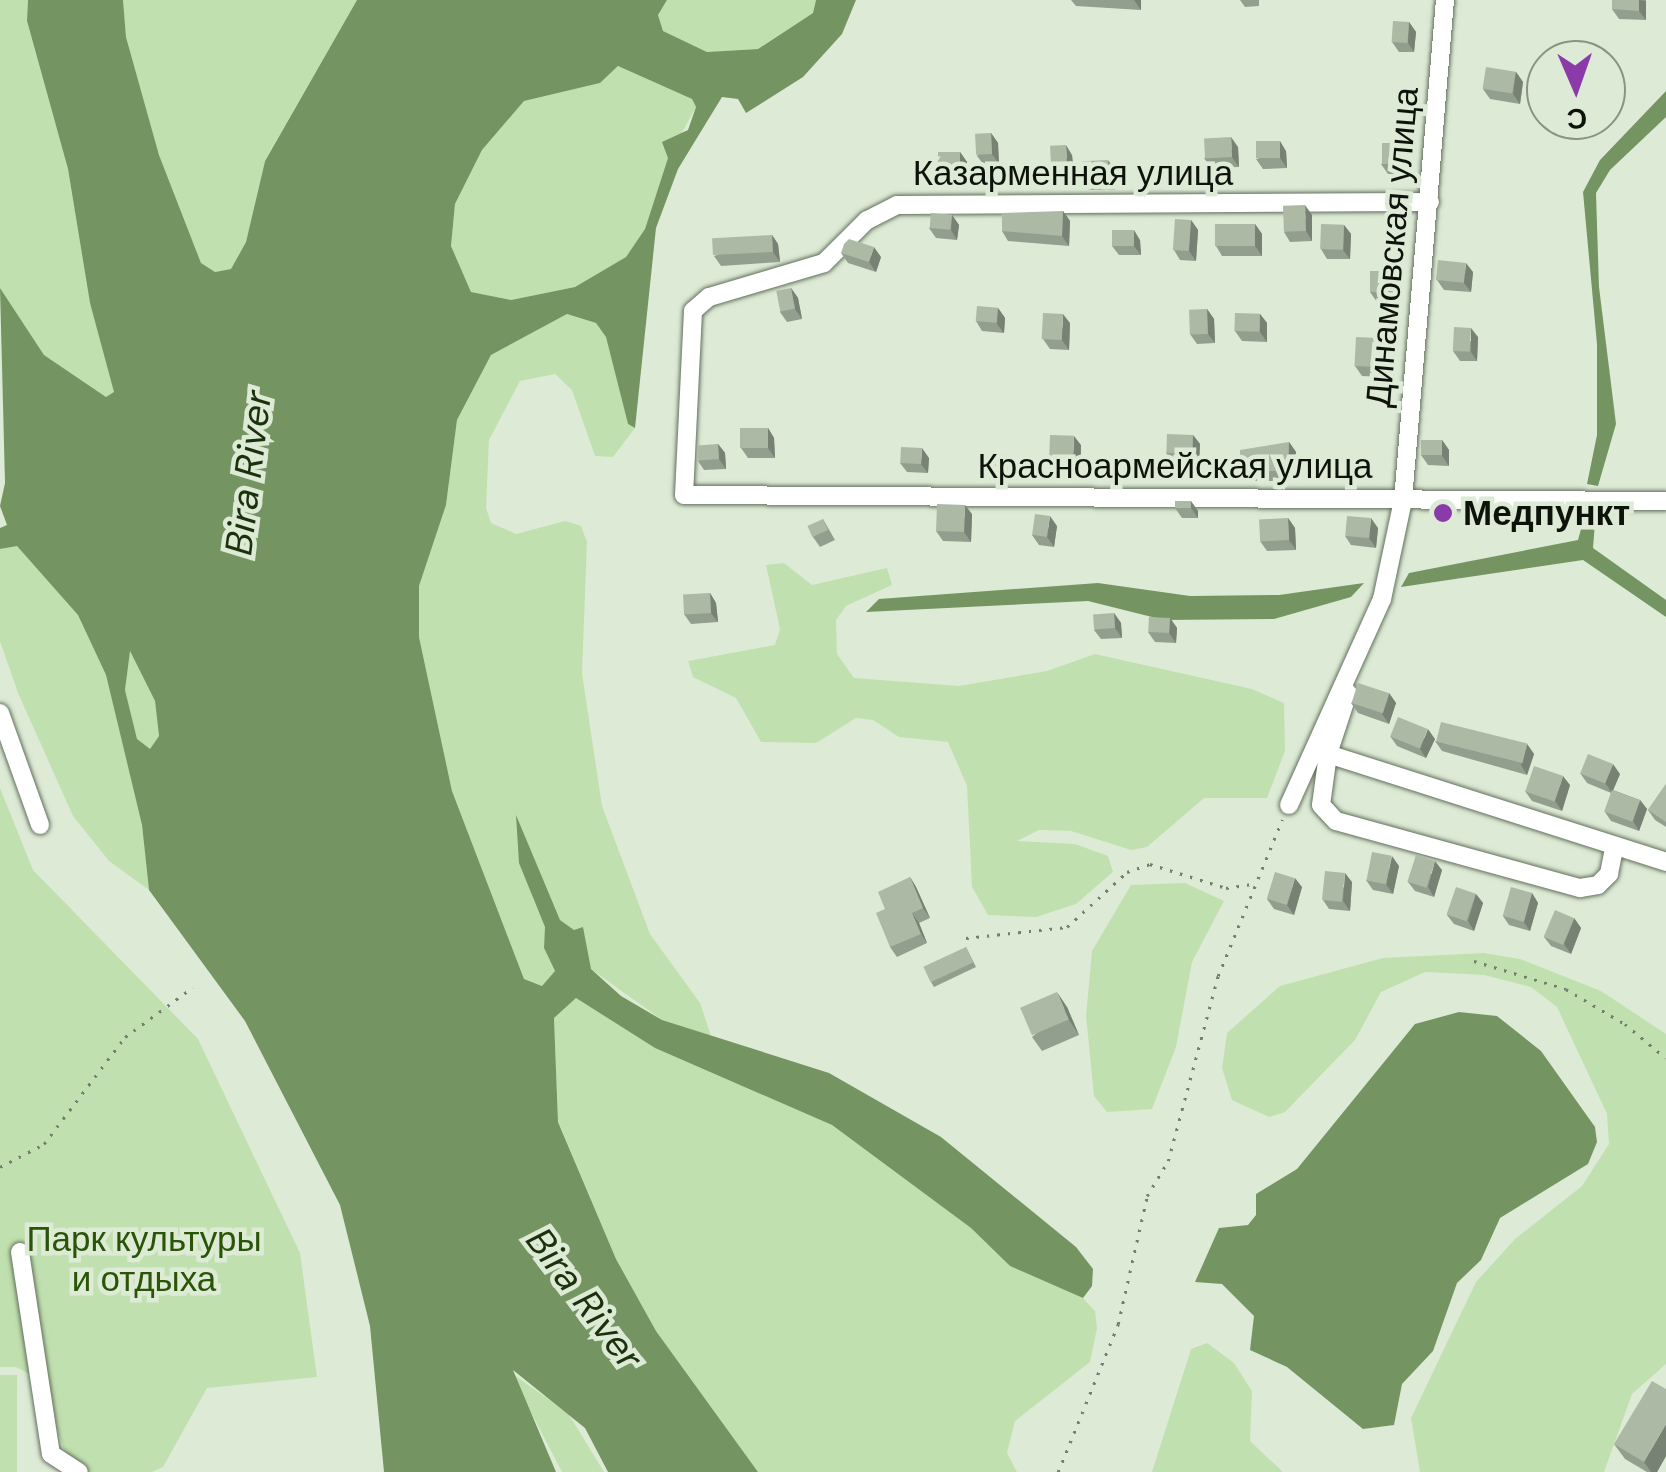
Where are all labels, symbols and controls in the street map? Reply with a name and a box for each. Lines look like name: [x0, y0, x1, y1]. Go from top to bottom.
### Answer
north arrow: [1526, 40, 1626, 140]
street label: Динамовская улица: [1357, 85, 1427, 409]
text: С: [1566, 100, 1588, 137]
street label: Казарменная улица: [913, 152, 1233, 194]
water label: Bira River: [216, 388, 282, 558]
street label: Красноармейская улица: [977, 445, 1373, 487]
place label: Медпункт: [1463, 492, 1630, 534]
marker: Медпункт: [1432, 502, 1454, 524]
park label: Парк культуры и отдыха: [26, 1218, 262, 1300]
water label: Bira River: [516, 1219, 652, 1379]

